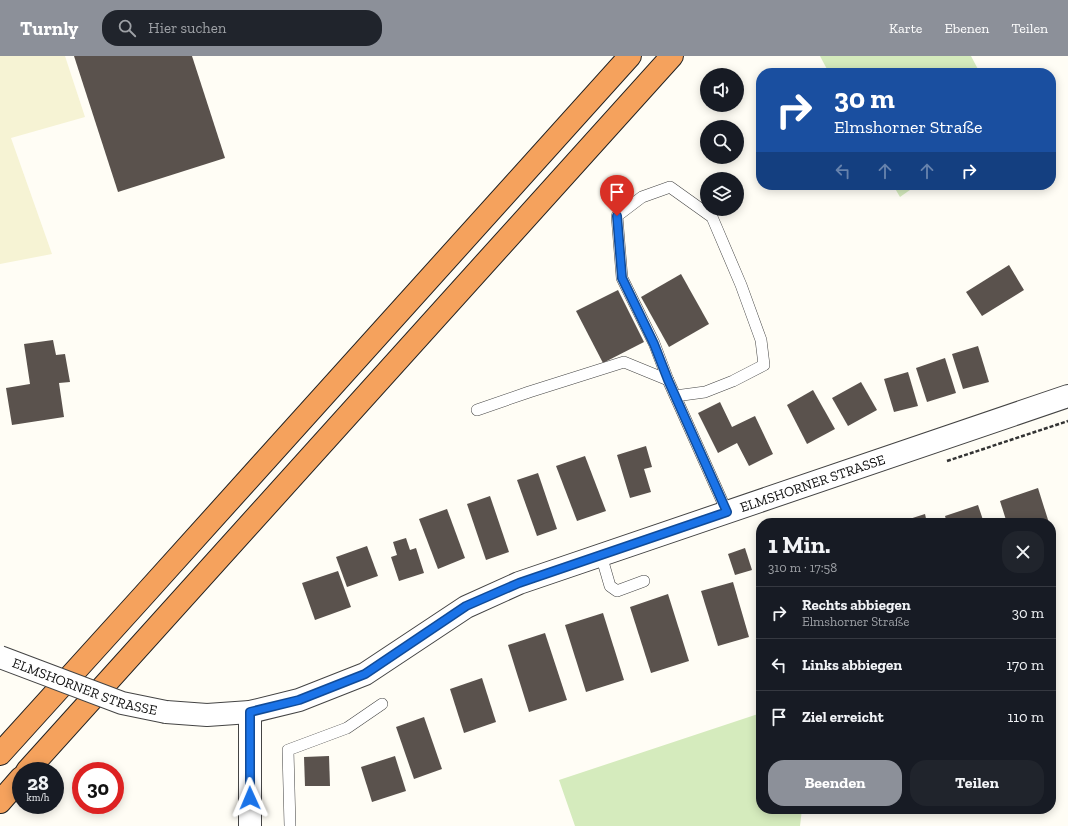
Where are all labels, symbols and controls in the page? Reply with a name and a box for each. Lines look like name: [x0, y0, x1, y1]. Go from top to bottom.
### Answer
search box: [102, 10, 382, 46]
text: Turnly: [20, 17, 78, 40]
icon: search: [116, 17, 138, 39]
text: Hier suchen: [148, 19, 226, 37]
text: Karte: [889, 20, 922, 37]
text: Ebenen: [944, 20, 989, 37]
text: Teilen: [1011, 20, 1048, 37]
map controls: [700, 68, 744, 216]
button: sound: [700, 68, 744, 112]
text: 30 m: [834, 82, 895, 115]
icon: right: [768, 84, 820, 136]
text: Elmshorner Straße: [834, 116, 983, 138]
button: search: [700, 120, 744, 164]
icon: left: [832, 160, 854, 182]
icon: ahead: [874, 160, 896, 182]
icon: ahead: [916, 160, 938, 182]
icon: right: [958, 160, 980, 182]
button: layers: [700, 172, 744, 216]
pin: [600, 175, 634, 216]
icon: arrive: [606, 181, 628, 203]
street label: ELMSHORNER STRASSE: [738, 450, 887, 516]
text: 1 Min.: [768, 530, 831, 559]
button: close: [1002, 531, 1044, 573]
text: 310 m · 17:58: [768, 560, 837, 575]
text: Rechts abbiegen: [802, 596, 911, 614]
icon: right: [768, 602, 790, 624]
text: 30 m: [1012, 604, 1044, 622]
text: Elmshorner Straße: [802, 614, 909, 629]
street label: ELMSHORNER STRASSE: [10, 654, 159, 718]
icon: left: [768, 654, 790, 676]
text: Links abbiegen: [802, 656, 902, 674]
text: 170 m: [1006, 656, 1044, 674]
icon: arrive: [768, 706, 790, 728]
text: Ziel erreicht: [802, 708, 884, 726]
text: 110 m: [1007, 708, 1044, 726]
button: Beenden: [768, 760, 902, 806]
button: Teilen: [910, 760, 1044, 806]
speed limit sign: 30: [72, 762, 124, 814]
text: 28: [27, 771, 49, 795]
position arrow: [229, 777, 271, 819]
text: km/h: [27, 792, 49, 804]

